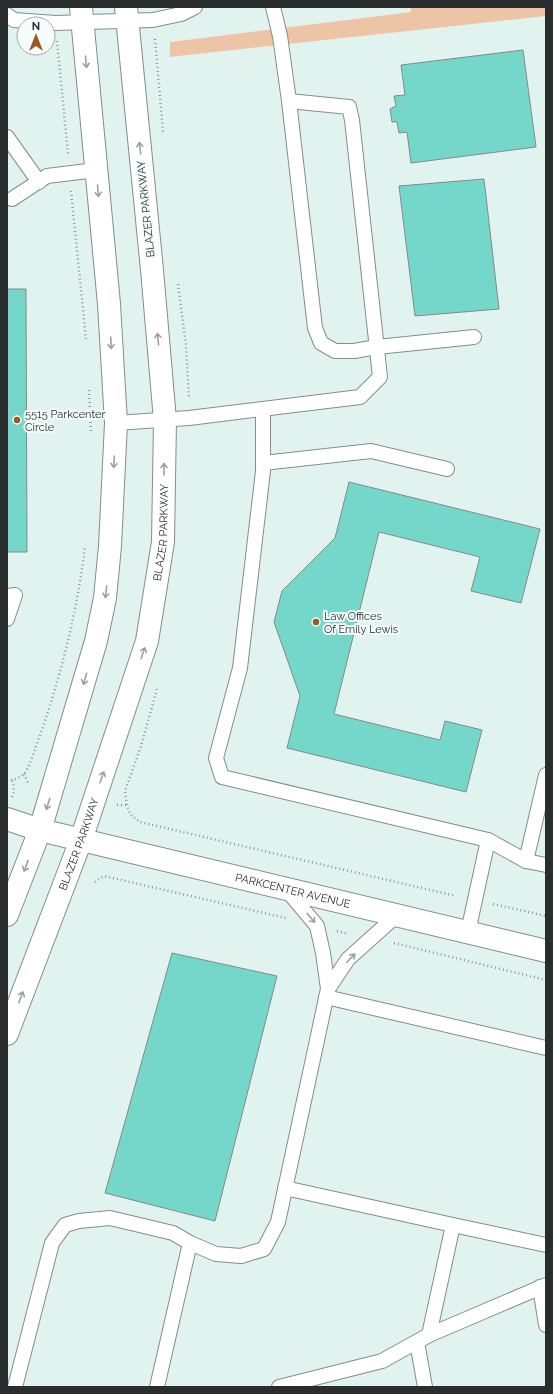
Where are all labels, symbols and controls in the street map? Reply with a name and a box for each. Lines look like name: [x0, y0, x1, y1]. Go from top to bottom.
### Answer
north arrow: [16, 16, 56, 56]
text: N: [32, 20, 40, 33]
one-way arrow: [83, 55, 90, 68]
one-way arrow: [136, 142, 144, 155]
street label: BLAZER PARKWAY: [134, 160, 158, 258]
one-way arrow: [95, 184, 102, 197]
one-way arrow: [155, 333, 162, 346]
one-way arrow: [108, 336, 115, 349]
place label: 5515 Parkcenter Circle: [25, 408, 106, 434]
marker: 5515 Parkcenter Circle: [12, 415, 22, 425]
one-way arrow: [110, 455, 118, 468]
one-way arrow: [160, 463, 168, 476]
street label: BLAZER PARKWAY: [150, 484, 170, 582]
one-way arrow: [102, 585, 109, 598]
place label: Law Offices Of Emily Lewis: [324, 610, 398, 636]
marker: Law Offices Of Emily Lewis: [311, 617, 321, 627]
one-way arrow: [140, 648, 148, 660]
one-way arrow: [81, 672, 88, 685]
one-way arrow: [99, 770, 106, 783]
street label: BLAZER PARKWAY: [56, 796, 101, 892]
one-way arrow: [44, 797, 52, 809]
one-way arrow: [21, 860, 29, 872]
street label: PARKCENTER AVENUE: [234, 870, 352, 911]
one-way arrow: [306, 913, 315, 924]
one-way arrow: [346, 953, 356, 963]
one-way arrow: [17, 992, 25, 1004]

